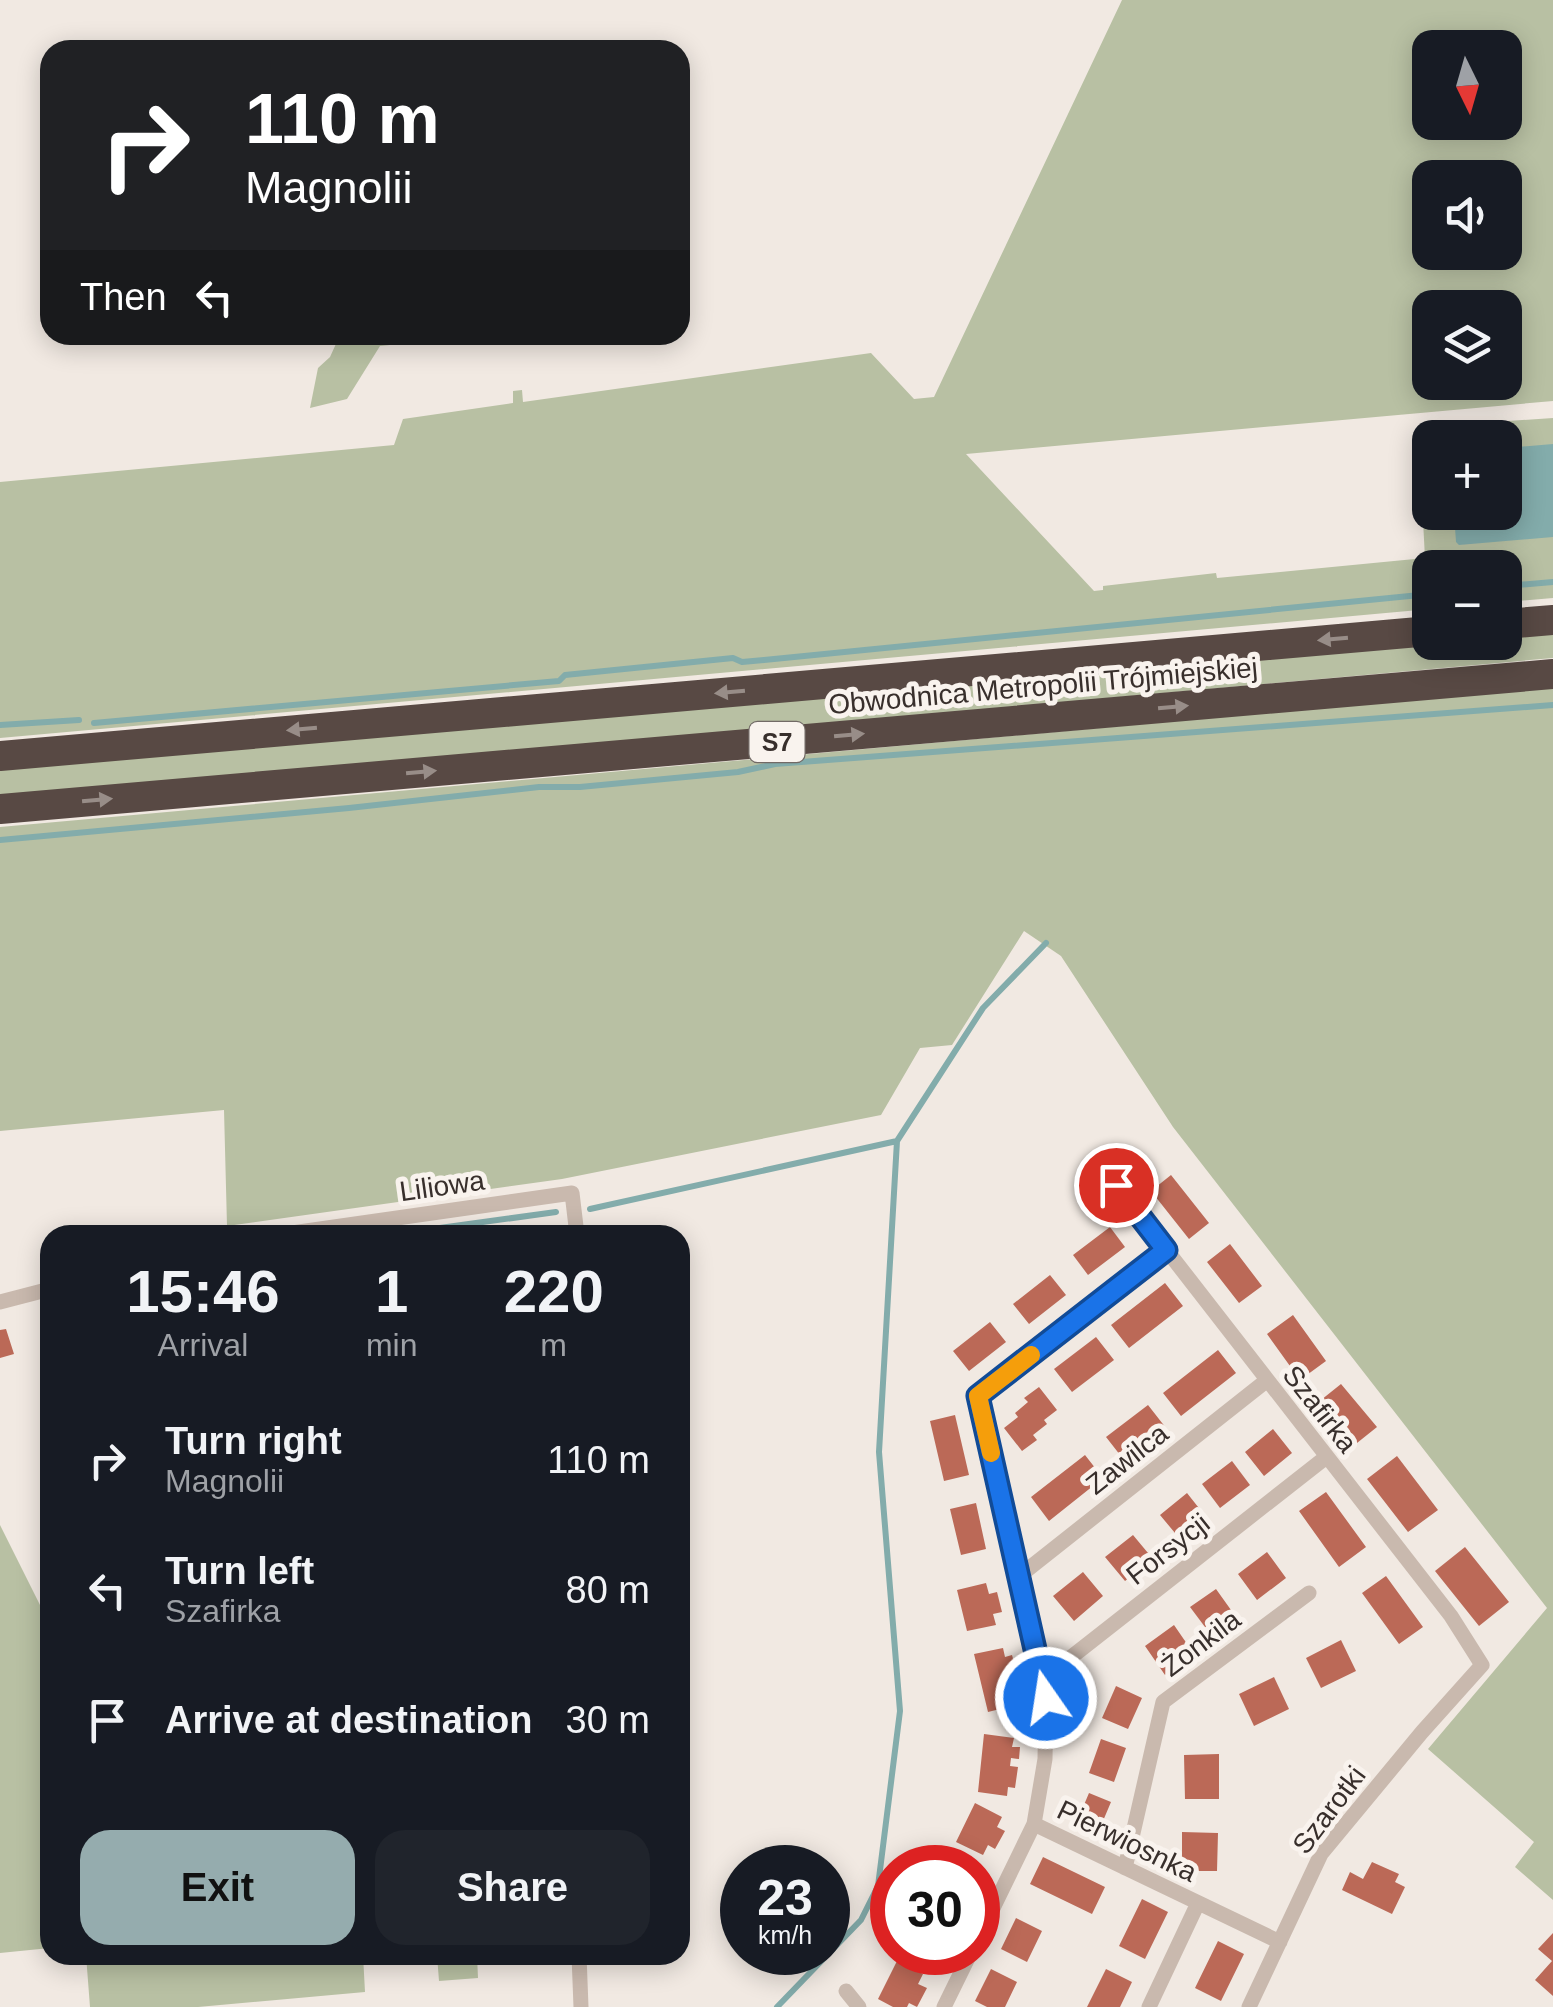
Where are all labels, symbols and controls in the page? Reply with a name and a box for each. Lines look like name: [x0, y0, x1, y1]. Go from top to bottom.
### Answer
north arrow: [1412, 30, 1522, 140]
map controls: [1412, 30, 1522, 660]
icon: right: [80, 80, 210, 210]
text: 110 m: [245, 80, 440, 158]
button: sound: [1412, 160, 1522, 270]
text: Magnolii: [245, 162, 413, 213]
icon: left: [187, 270, 242, 325]
text: Then: [80, 276, 167, 318]
button: layers: [1412, 290, 1522, 400]
button: +: [1412, 420, 1522, 530]
button: −: [1412, 550, 1522, 660]
one-way arrow: [1316, 632, 1348, 648]
street label: Obwodnica Metropolii Trójmiejskiej: [827, 652, 1259, 720]
one-way arrow: [714, 684, 746, 700]
one-way arrow: [1158, 698, 1190, 714]
one-way arrow: [285, 722, 317, 738]
road number: S7: [750, 722, 804, 762]
one-way arrow: [834, 727, 866, 743]
one-way arrow: [405, 764, 437, 780]
one-way arrow: [82, 792, 114, 808]
pin: [1074, 1143, 1159, 1228]
icon: arrive: [1089, 1158, 1144, 1213]
street label: Liliowa: [397, 1165, 487, 1207]
text: 15:46: [126, 1258, 280, 1325]
text: 1: [375, 1258, 408, 1325]
text: 220: [504, 1258, 604, 1325]
text: Arrival: [158, 1327, 248, 1363]
text: min: [366, 1327, 417, 1363]
text: m: [540, 1327, 567, 1363]
street label: Szafirka: [1277, 1360, 1364, 1459]
street label: Zawilca: [1080, 1417, 1174, 1500]
text: Turn right: [165, 1420, 342, 1462]
icon: right: [80, 1433, 135, 1488]
text: 110 m: [547, 1439, 650, 1481]
text: Magnolii: [165, 1463, 284, 1499]
street label: Forsycji: [1120, 1507, 1216, 1591]
text: Turn left: [165, 1550, 314, 1592]
icon: left: [80, 1563, 135, 1618]
text: 80 m: [566, 1569, 650, 1611]
text: Szafirka: [165, 1593, 281, 1629]
street label: Żonkila: [1156, 1603, 1247, 1683]
position arrow: [994, 1646, 1098, 1750]
icon: arrive: [80, 1693, 135, 1748]
text: Arrive at destination: [165, 1699, 532, 1741]
text: 30 m: [566, 1699, 650, 1741]
street label: Szarotki: [1286, 1760, 1372, 1860]
street label: Pierwiosnka: [1052, 1794, 1202, 1888]
button: Exit: [80, 1830, 355, 1945]
button: Share: [375, 1830, 650, 1945]
speed limit sign: 30: [870, 1845, 1000, 1975]
text: 23: [757, 1870, 813, 1926]
text: km/h: [758, 1921, 812, 1949]

